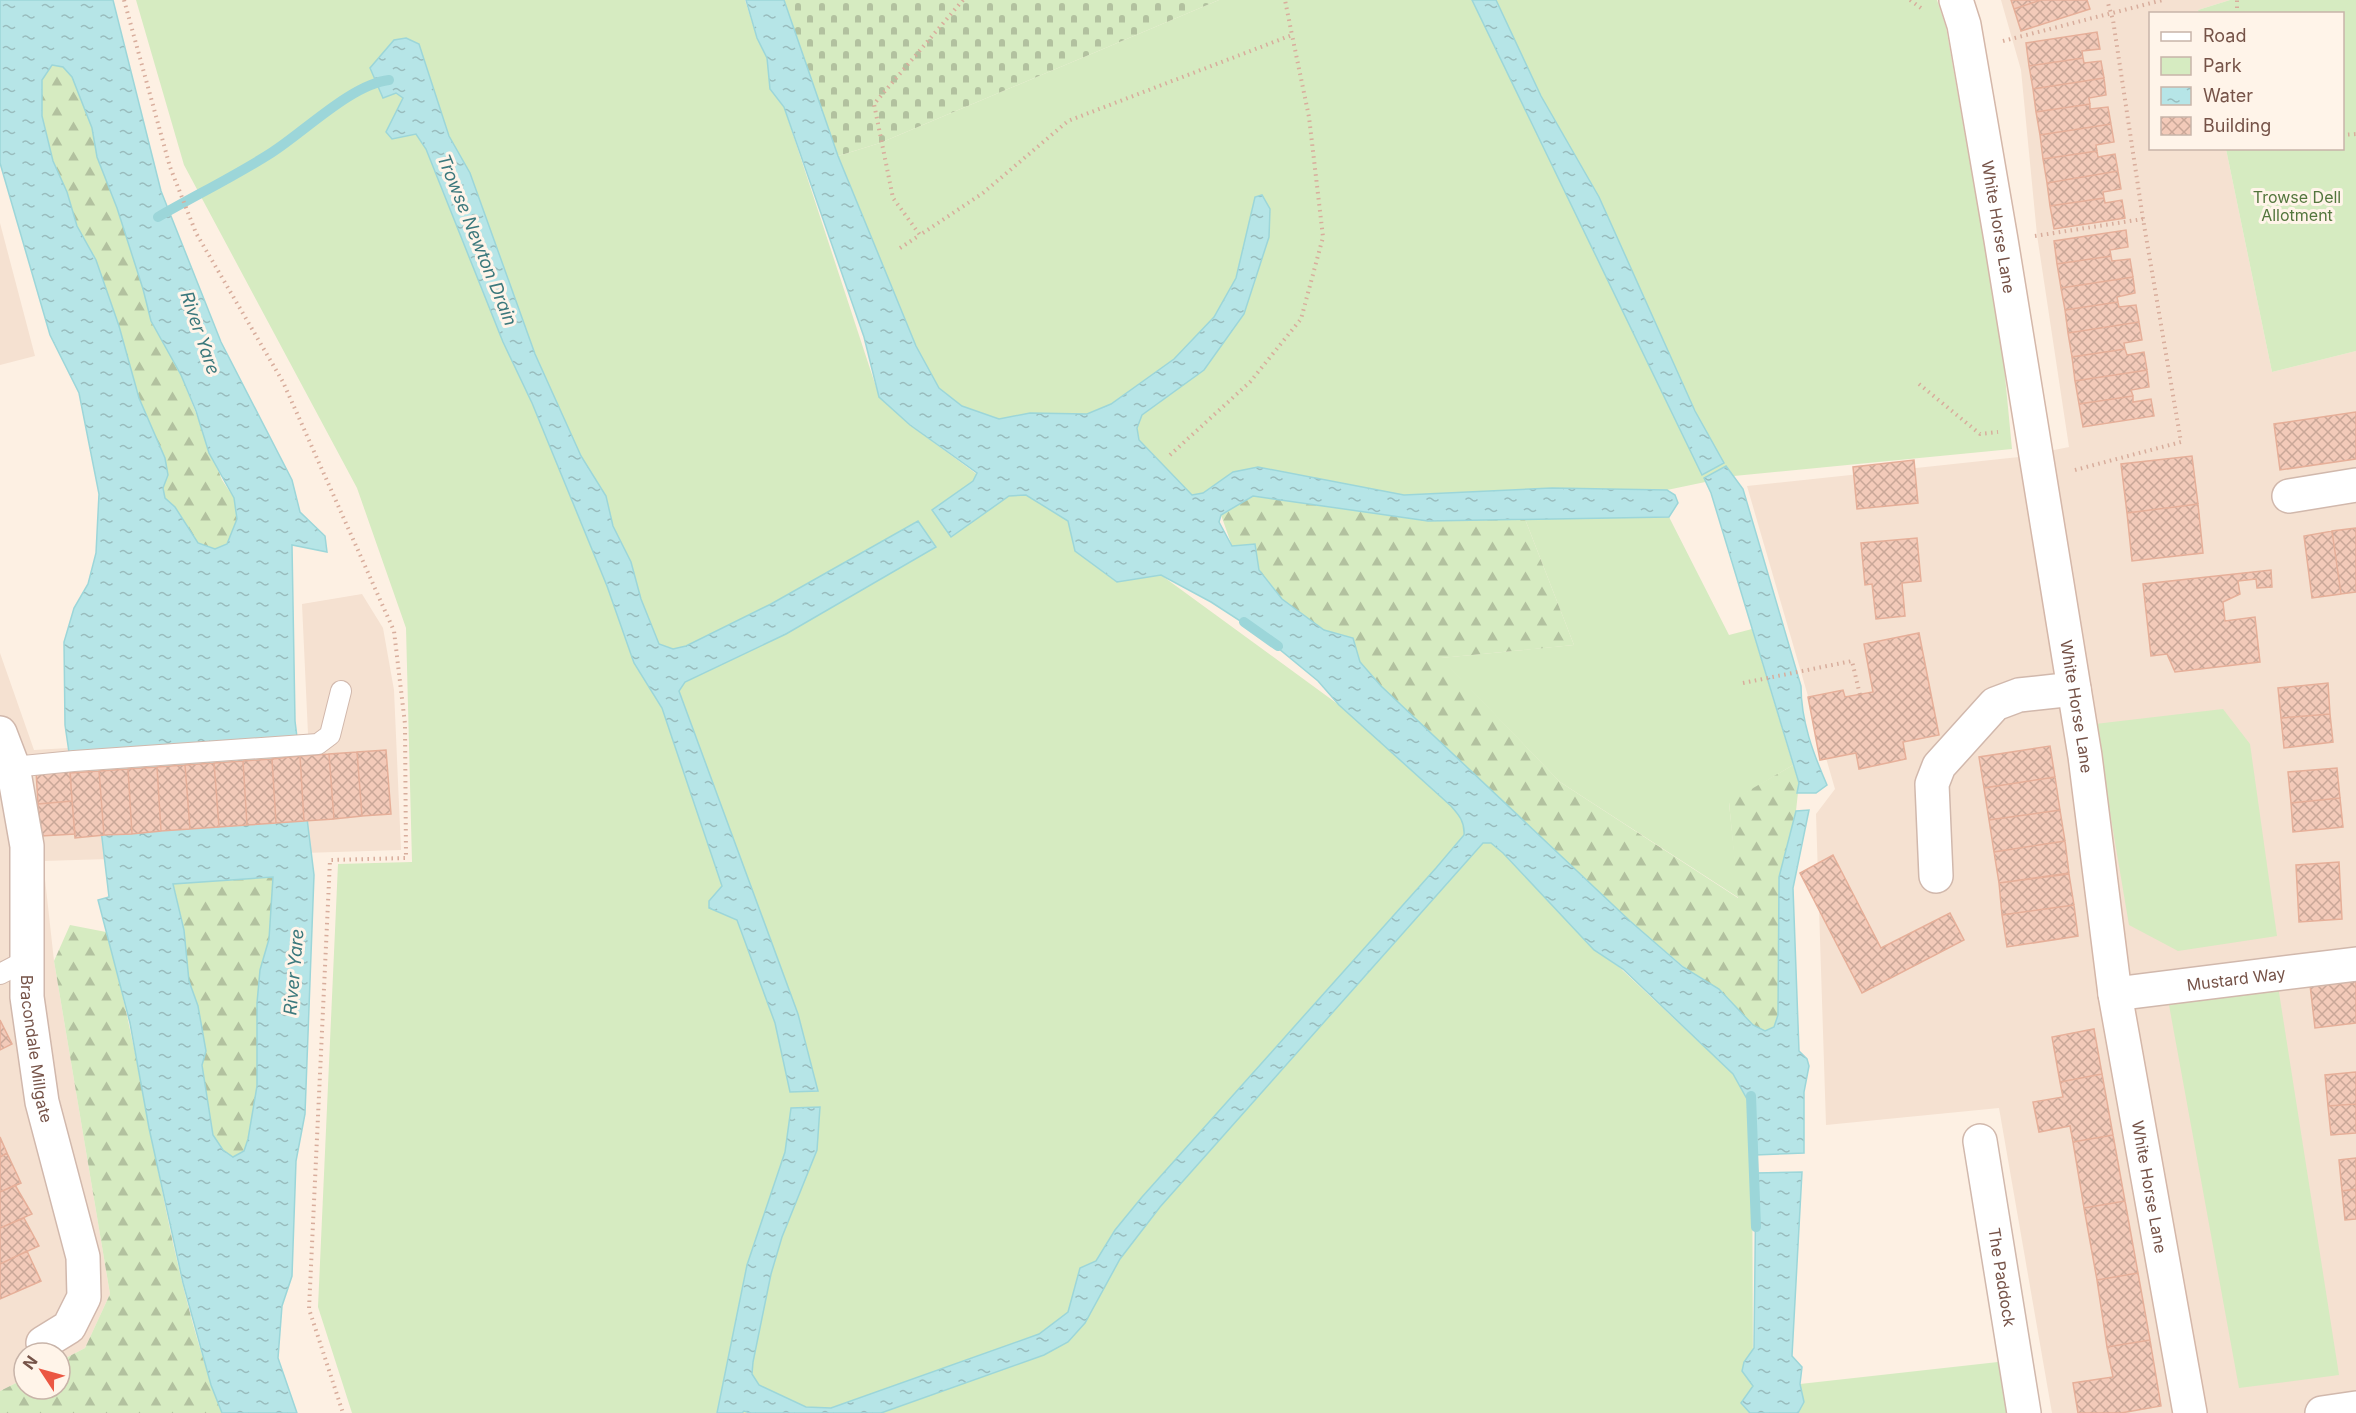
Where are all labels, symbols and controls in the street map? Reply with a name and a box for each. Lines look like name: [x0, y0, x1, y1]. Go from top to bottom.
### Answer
legend: [2149, 12, 2344, 150]
text: Road: [2203, 25, 2246, 46]
text: Park: [2203, 55, 2242, 76]
text: Water: [2203, 85, 2253, 106]
text: Building: [2203, 115, 2271, 136]
water label: Trowse Newton Drain: [433, 151, 522, 329]
street label: White Horse Lane: [1977, 159, 2020, 295]
park label: Trowse Dell Allotment: [2253, 187, 2341, 225]
water label: River Yare: [176, 288, 225, 377]
street label: White Horse Lane: [2056, 638, 2097, 774]
water label: River Yare: [279, 928, 308, 1016]
street label: Mustard Way: [2185, 963, 2287, 995]
street label: Bracondale Millgate: [17, 975, 57, 1125]
street label: White Horse Lane: [2128, 1119, 2171, 1255]
street label: The Paddock: [1984, 1226, 2020, 1328]
north arrow: [12, 1341, 72, 1401]
text: N: [18, 1351, 42, 1373]

